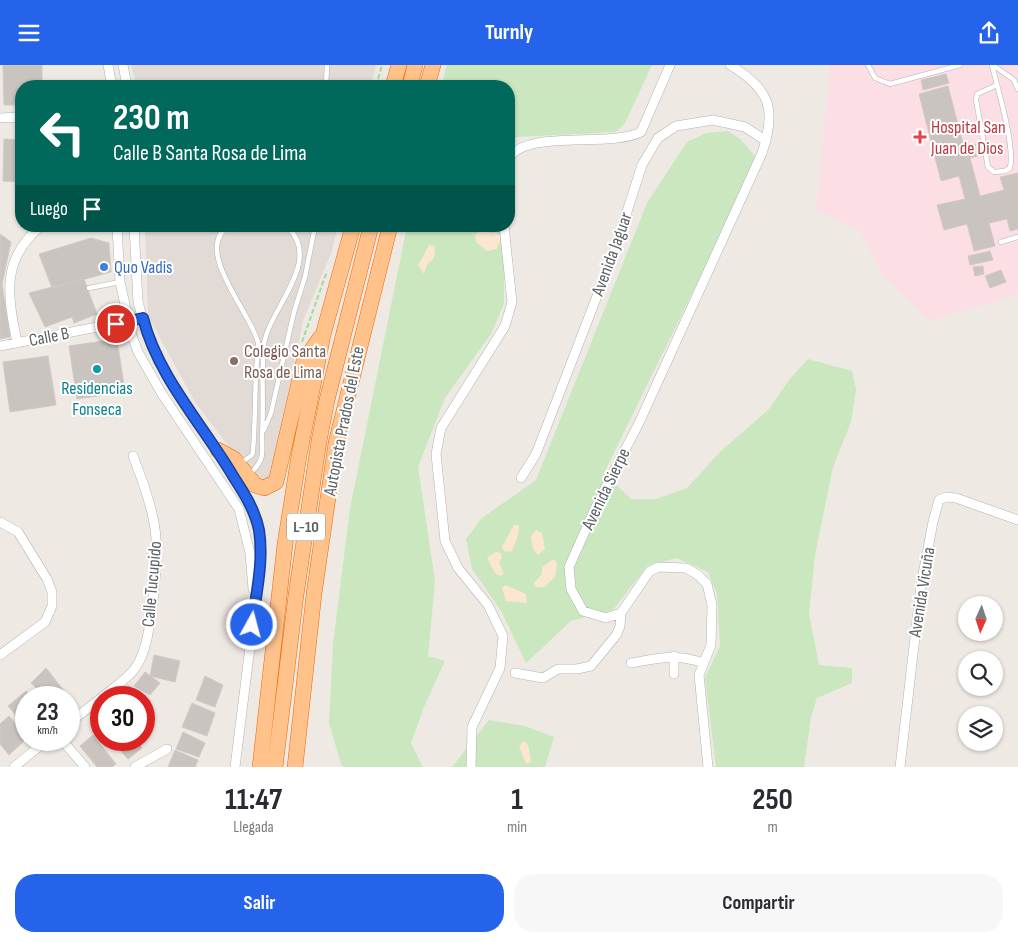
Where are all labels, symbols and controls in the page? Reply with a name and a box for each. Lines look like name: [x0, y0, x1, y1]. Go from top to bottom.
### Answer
icon: menu: [15, 19, 43, 47]
text: Turnly: [485, 19, 533, 46]
icon: share: [975, 19, 1003, 47]
text: 230 m: [113, 97, 189, 140]
icon: left: [30, 100, 95, 165]
place label: Hospital San Juan de Dios: [930, 117, 1006, 159]
marker: Hospital San Juan de Dios: [913, 130, 927, 144]
text: Calle B Santa Rosa de Lima: [113, 140, 307, 167]
icon: arrive: [78, 195, 106, 223]
text: Luego: [30, 198, 68, 221]
street label: Avenida Jaguar: [587, 209, 637, 300]
place label: Quo Vadis: [114, 257, 173, 278]
marker: Quo Vadis: [98, 261, 110, 273]
pin: [95, 303, 137, 345]
icon: arrive: [102, 310, 130, 338]
street label: Calle B: [27, 323, 71, 351]
place label: Colegio Santa Rosa de Lima: [244, 341, 326, 383]
street label: Autopista Prados del Este: [319, 345, 369, 498]
marker: Colegio Santa Rosa de Lima: [228, 355, 240, 367]
marker: Residencias Fonseca: [91, 363, 103, 375]
place label: Residencias Fonseca: [61, 378, 133, 420]
street label: Avenida Sierpe: [577, 445, 635, 534]
road number: L-10: [287, 513, 325, 541]
street label: Calle Tucupido: [138, 540, 166, 628]
street label: Avenida Vicuña: [904, 545, 939, 639]
north arrow: [958, 596, 1002, 641]
map controls: [958, 596, 1003, 751]
position arrow: [225, 598, 277, 650]
button: search: [958, 651, 1003, 696]
speed limit sign: 30: [90, 686, 155, 751]
text: 23: [36, 697, 59, 728]
button: layers: [958, 706, 1003, 751]
text: km/h: [37, 723, 58, 738]
text: 11:47: [225, 782, 282, 818]
text: 1: [511, 782, 523, 818]
text: 250: [752, 782, 793, 818]
text: Llegada: [233, 818, 274, 837]
text: min: [507, 818, 527, 837]
text: m: [767, 818, 778, 837]
button: Salir: [15, 874, 504, 932]
button: Compartir: [514, 874, 1003, 932]

